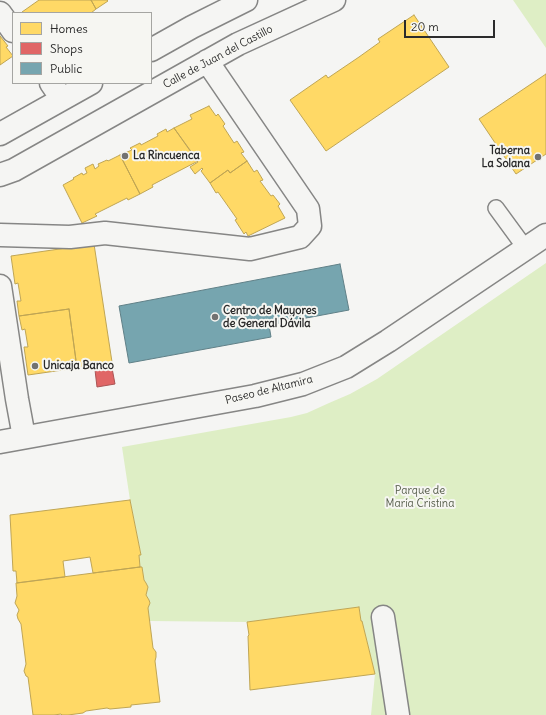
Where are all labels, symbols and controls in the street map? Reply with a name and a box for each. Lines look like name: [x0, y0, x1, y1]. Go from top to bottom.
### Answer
legend: [12, 12, 152, 84]
scale bar: [406, 12, 497, 38]
text: 20 m: [411, 19, 439, 34]
text: Homes: [50, 21, 88, 36]
street label: Calle de Juan del Castillo: [161, 22, 275, 92]
text: Shops: [50, 41, 83, 56]
text: Public: [50, 61, 82, 76]
place label: Taberna La Solana: [482, 144, 530, 170]
place label: La Rincuenca: [133, 149, 200, 163]
marker: La Rincuenca: [120, 151, 130, 161]
marker: Taberna La Solana: [533, 152, 543, 162]
place label: Centro de Mayores de General Dávila: [223, 304, 317, 330]
marker: Centro de Mayores de General Dávila: [210, 312, 220, 322]
place label: Unicaja Banco: [43, 359, 114, 373]
marker: Unicaja Banco: [30, 361, 40, 371]
street label: Paseo de Altamira: [224, 373, 314, 407]
park label: Parque de María Cristina: [386, 484, 454, 510]

